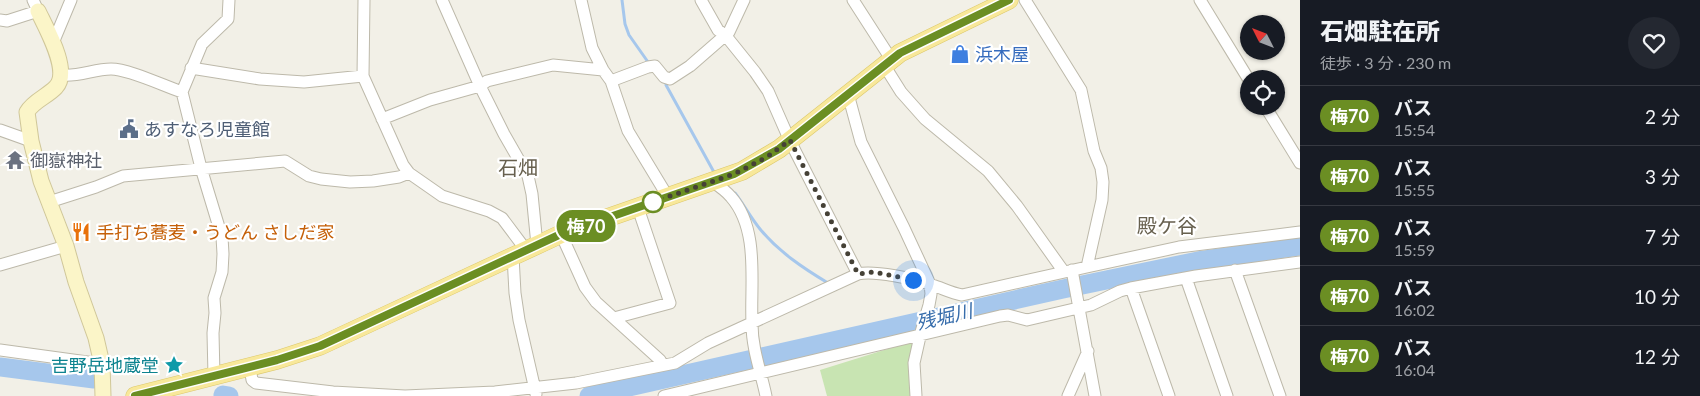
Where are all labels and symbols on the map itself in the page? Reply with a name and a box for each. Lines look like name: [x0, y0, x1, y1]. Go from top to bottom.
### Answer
north arrow: [1240, 15, 1285, 60]
shop icon: 浜木屋: [949, 43, 971, 65]
place label: 浜木屋: [975, 43, 1029, 65]
public building icon: あすなろ児童館: [118, 118, 140, 140]
place label: あすなろ児童館: [144, 118, 270, 140]
temple icon: 御嶽神社: [4, 149, 26, 171]
place label: 御嶽神社: [30, 149, 102, 171]
district label: 石畑: [498, 155, 538, 179]
unlabelled marker: [642, 191, 664, 213]
line badge: 梅70: [557, 210, 615, 242]
district label: 殿ケ谷: [1137, 213, 1197, 237]
restaurant icon: 手打ち蕎麦・うどん さしだ家: [70, 221, 92, 243]
place label: 手打ち蕎麦・うどん さしだ家: [96, 221, 335, 243]
your location: [901, 268, 926, 293]
water label: 残堀川: [914, 298, 976, 334]
place label: 吉野岳地蔵堂: [51, 354, 159, 376]
place icon: 吉野岳地蔵堂: [163, 354, 185, 376]

